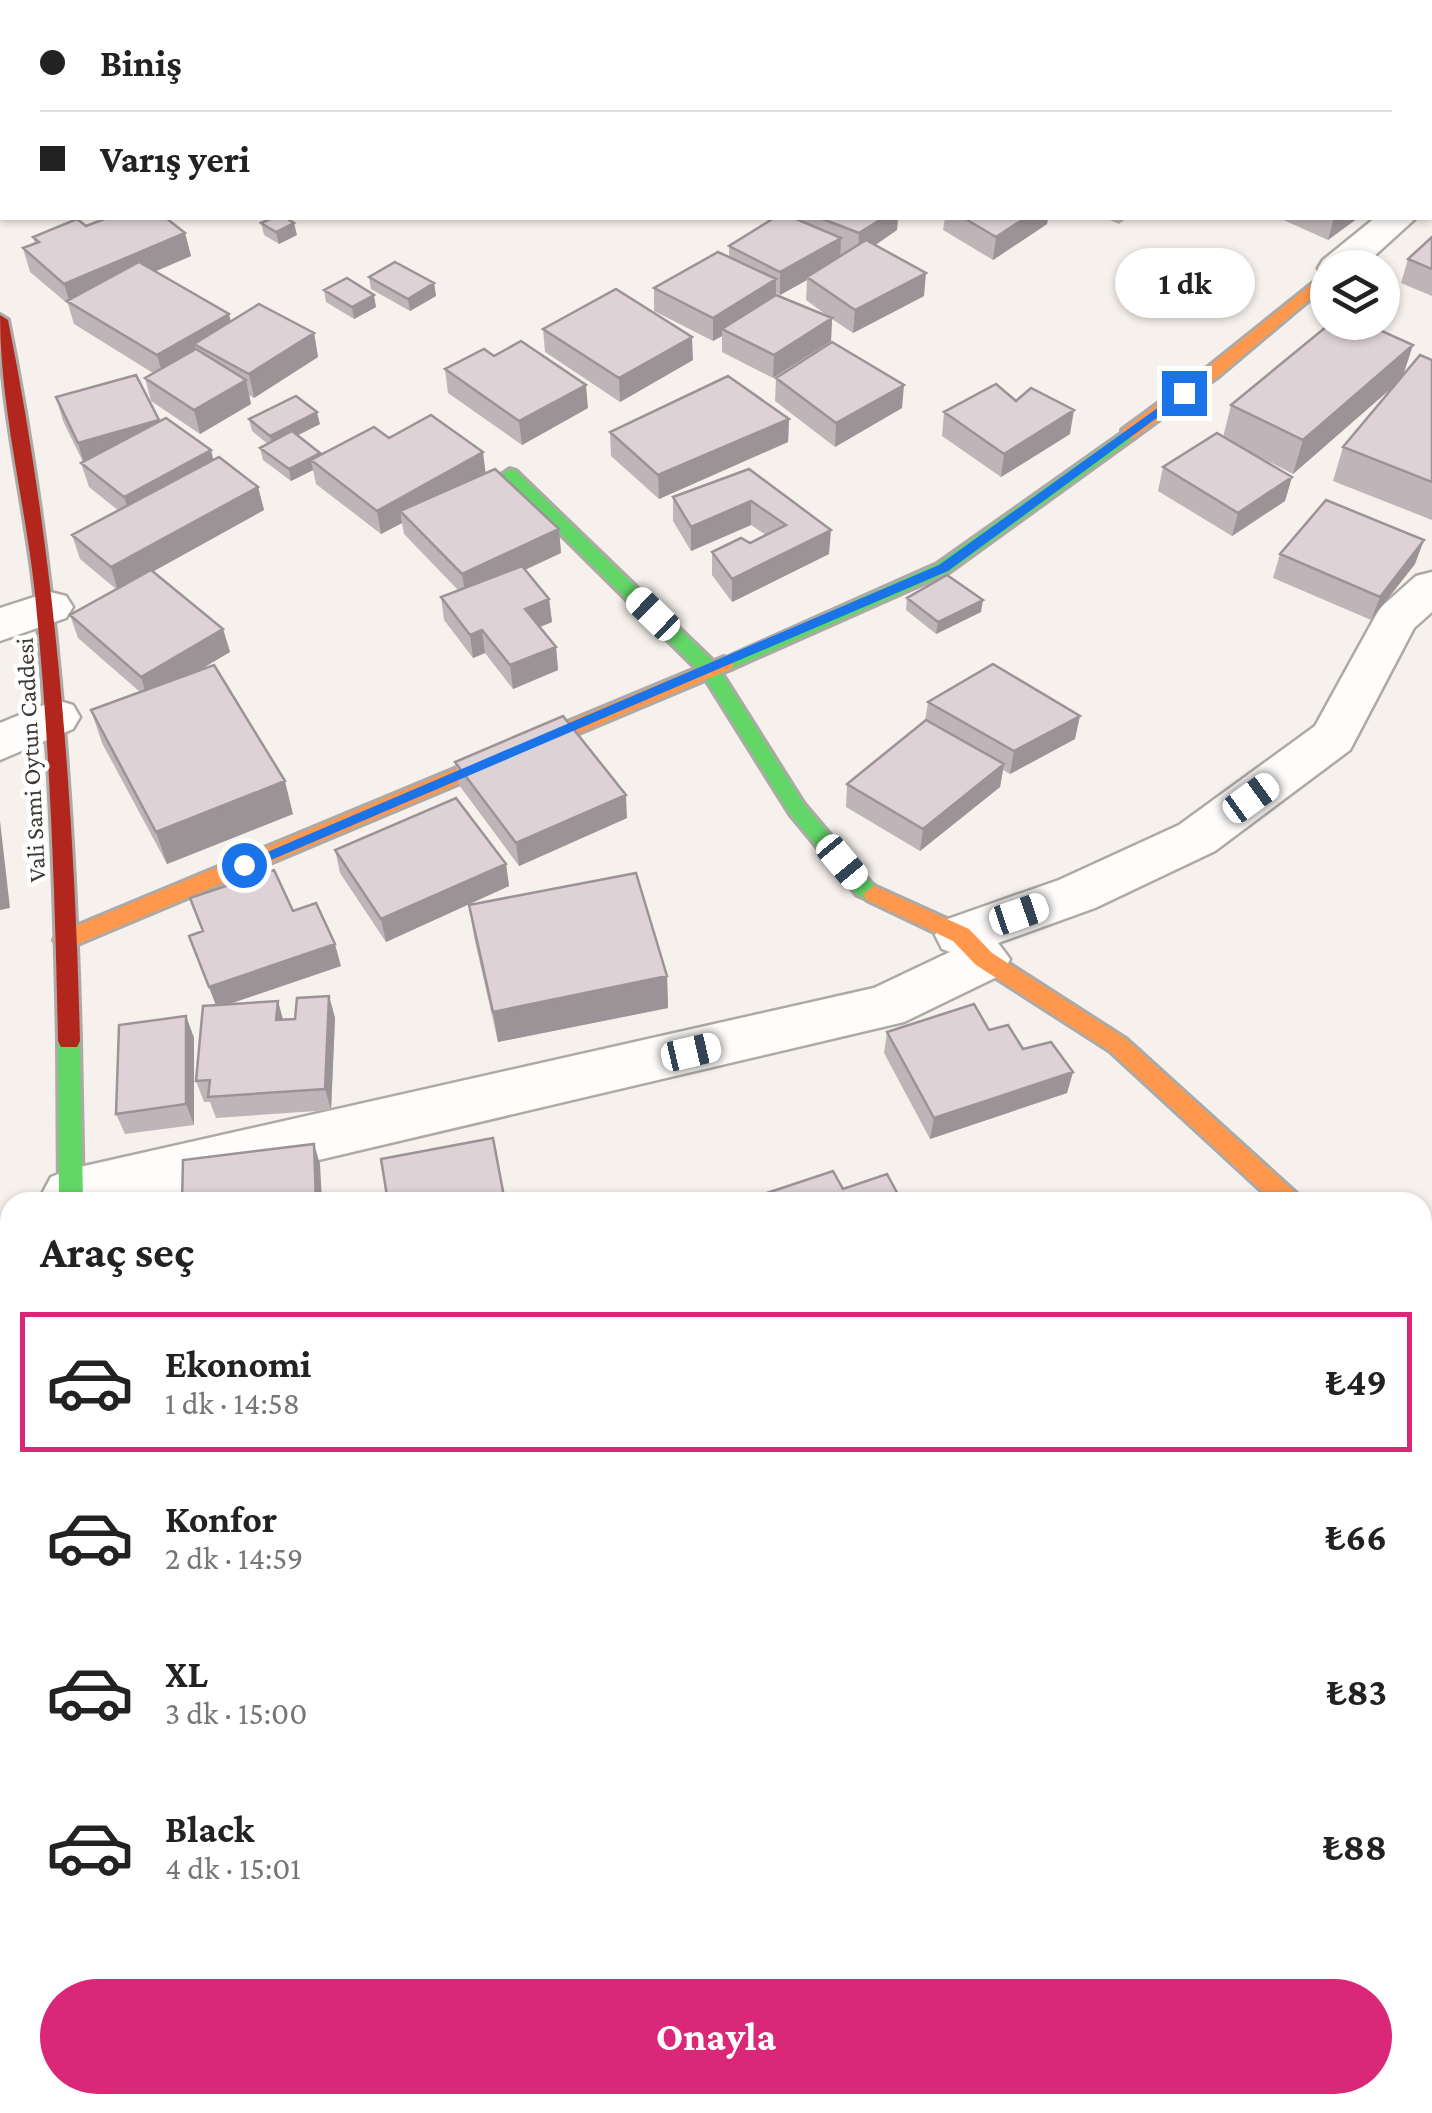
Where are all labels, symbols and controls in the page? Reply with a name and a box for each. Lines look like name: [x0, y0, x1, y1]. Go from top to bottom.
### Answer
text: Biniş: [100, 42, 182, 84]
text: Varış yeri: [100, 138, 250, 180]
callout: 1 dk: [1114, 248, 1254, 318]
map controls: [1310, 250, 1400, 340]
button: layers: [1310, 250, 1400, 340]
text: 1 dk: [1159, 265, 1212, 301]
route end: [1162, 371, 1207, 416]
car: [621, 582, 685, 646]
street label: Vali Sami Oytun Caddesi: [11, 637, 51, 883]
car: [1218, 768, 1284, 828]
car: [811, 829, 873, 895]
route start: [222, 843, 267, 888]
car: [986, 890, 1052, 938]
car: [658, 1031, 724, 1073]
text: Araç seç: [40, 1227, 194, 1277]
icon: car: [45, 1337, 135, 1427]
text: Ekonomi: [165, 1343, 311, 1385]
text: ₺49: [1326, 1361, 1387, 1403]
text: 1 dk · 14:58: [165, 1385, 300, 1421]
icon: car: [45, 1492, 135, 1582]
text: Konfor: [165, 1498, 277, 1540]
text: ₺66: [1326, 1516, 1387, 1558]
text: 2 dk · 14:59: [165, 1540, 303, 1576]
icon: car: [45, 1647, 135, 1737]
text: XL: [165, 1653, 208, 1695]
text: ₺83: [1327, 1671, 1387, 1713]
text: 3 dk · 15:00: [165, 1695, 307, 1731]
icon: car: [45, 1802, 135, 1892]
text: Black: [165, 1808, 254, 1850]
text: ₺88: [1323, 1826, 1387, 1868]
text: 4 dk · 15:01: [165, 1850, 301, 1886]
button: Onayla: [40, 1979, 1392, 2094]

